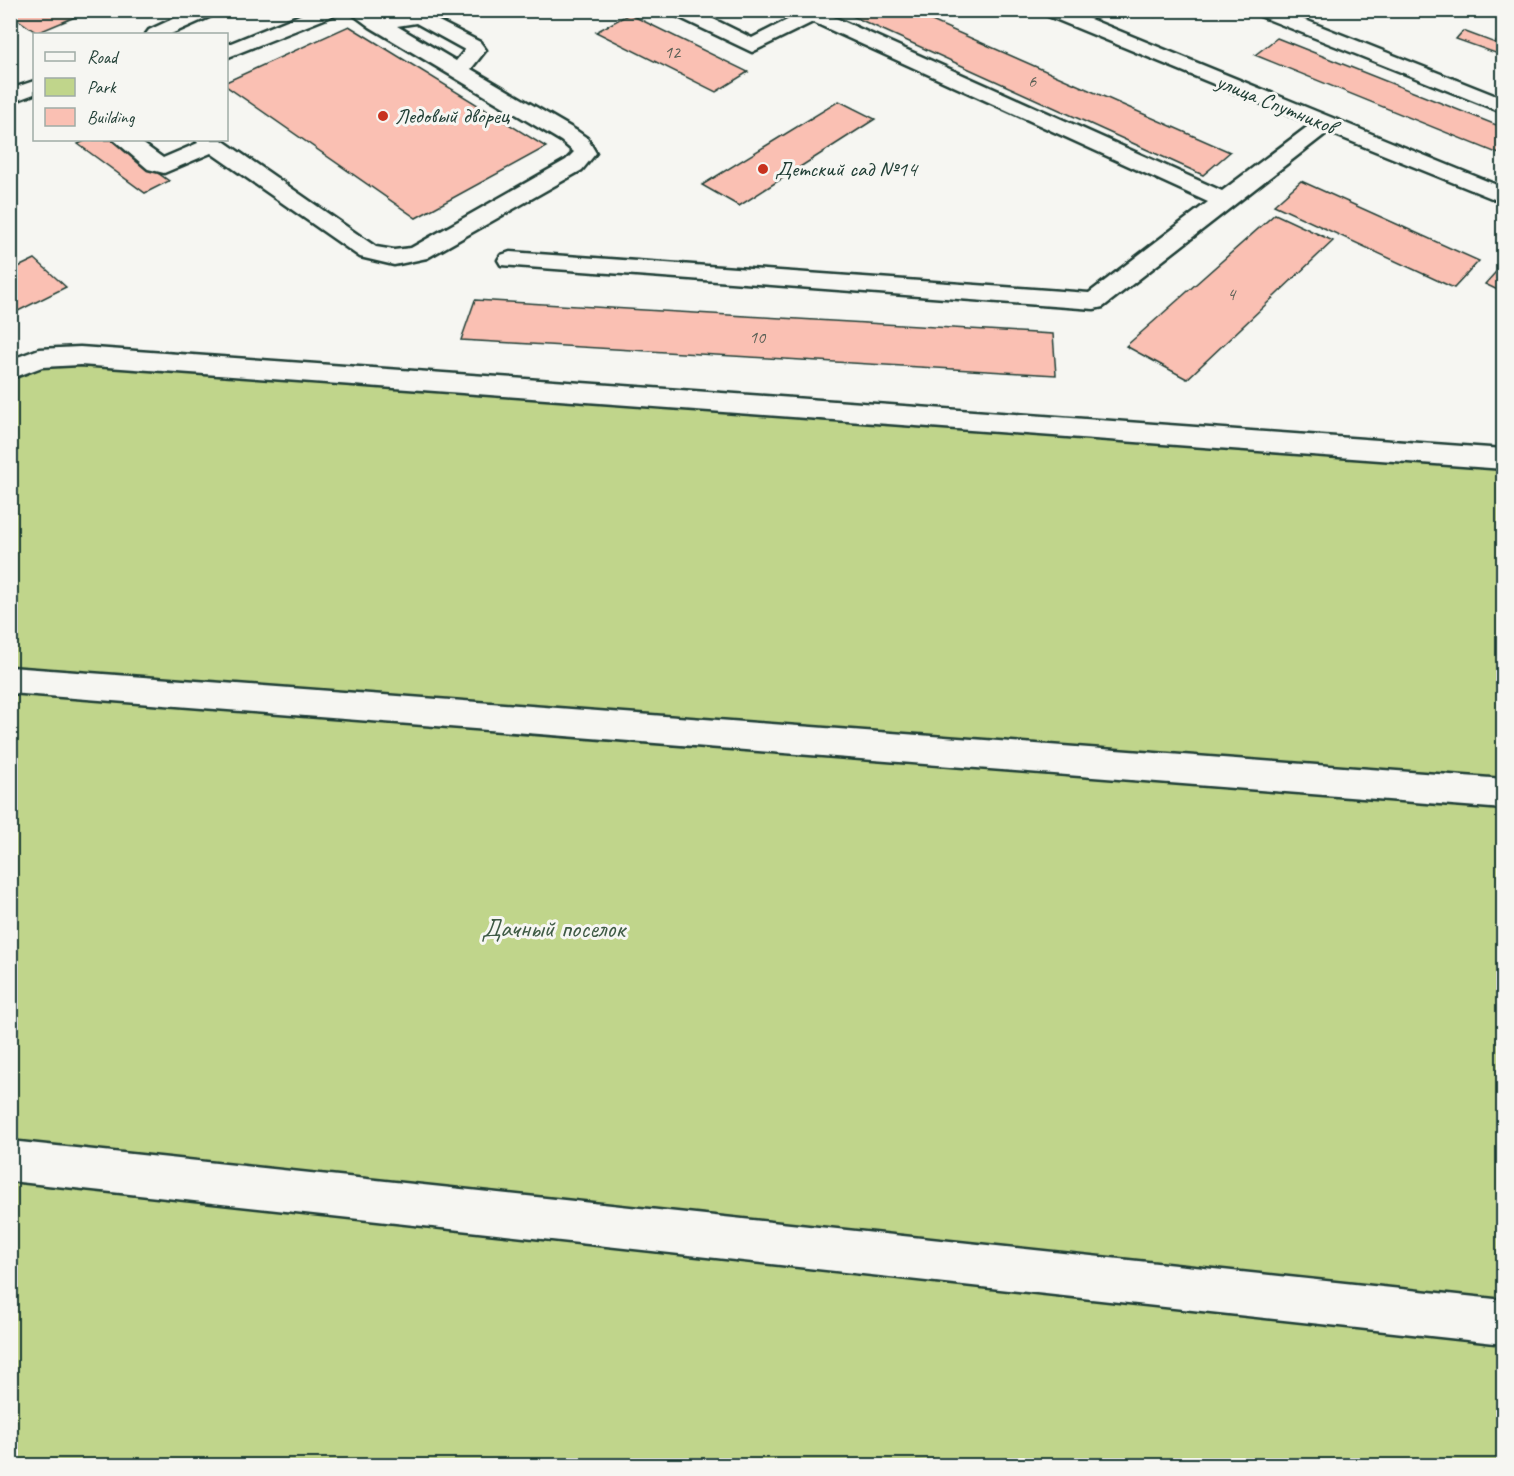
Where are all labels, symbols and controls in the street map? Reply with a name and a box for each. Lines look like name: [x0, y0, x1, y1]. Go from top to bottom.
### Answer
legend: [33, 33, 228, 141]
house number: 12: [664, 41, 682, 63]
text: Road: [87, 46, 120, 68]
street label: улица Спутников: [1210, 67, 1345, 143]
house number: 6: [1028, 70, 1037, 92]
text: Park: [87, 76, 117, 98]
place label: Ледовый дворец: [395, 102, 510, 130]
text: Building: [87, 106, 136, 128]
marker: Ледовый дворец: [376, 109, 390, 123]
place label: Детский сад №14: [775, 155, 919, 183]
marker: Детский сад №14: [756, 162, 770, 176]
house number: 4: [1227, 283, 1237, 305]
house number: 10: [749, 326, 767, 348]
park label: Дачный поселок: [481, 912, 627, 945]

